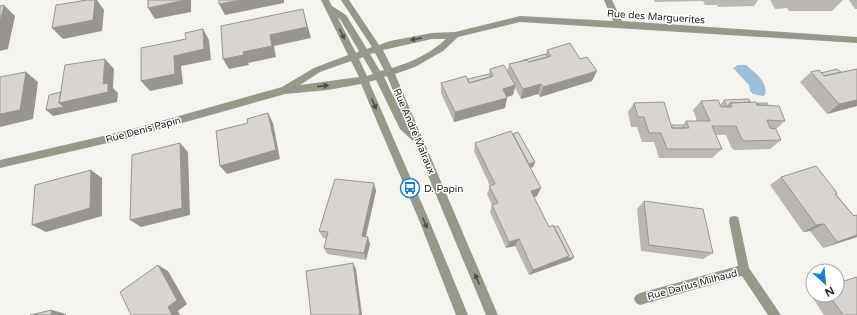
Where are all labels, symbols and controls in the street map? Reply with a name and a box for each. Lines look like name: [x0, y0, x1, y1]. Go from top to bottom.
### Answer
street label: Rue des Marguerites: [606, 8, 706, 26]
one-way arrow: [339, 28, 345, 40]
one-way arrow: [410, 37, 422, 43]
one-way arrow: [317, 83, 329, 90]
street label: Rue André Malraux: [391, 87, 438, 176]
one-way arrow: [372, 98, 378, 110]
street label: Rue Denis Papin: [104, 114, 182, 146]
bus stop icon: D. Papin: [399, 177, 421, 199]
place label: D. Papin: [424, 183, 463, 195]
one-way arrow: [423, 218, 429, 230]
north arrow: [805, 263, 845, 303]
street label: Rue Darius Milhaud: [646, 267, 739, 303]
one-way arrow: [474, 273, 481, 285]
text: N: [822, 284, 836, 299]

